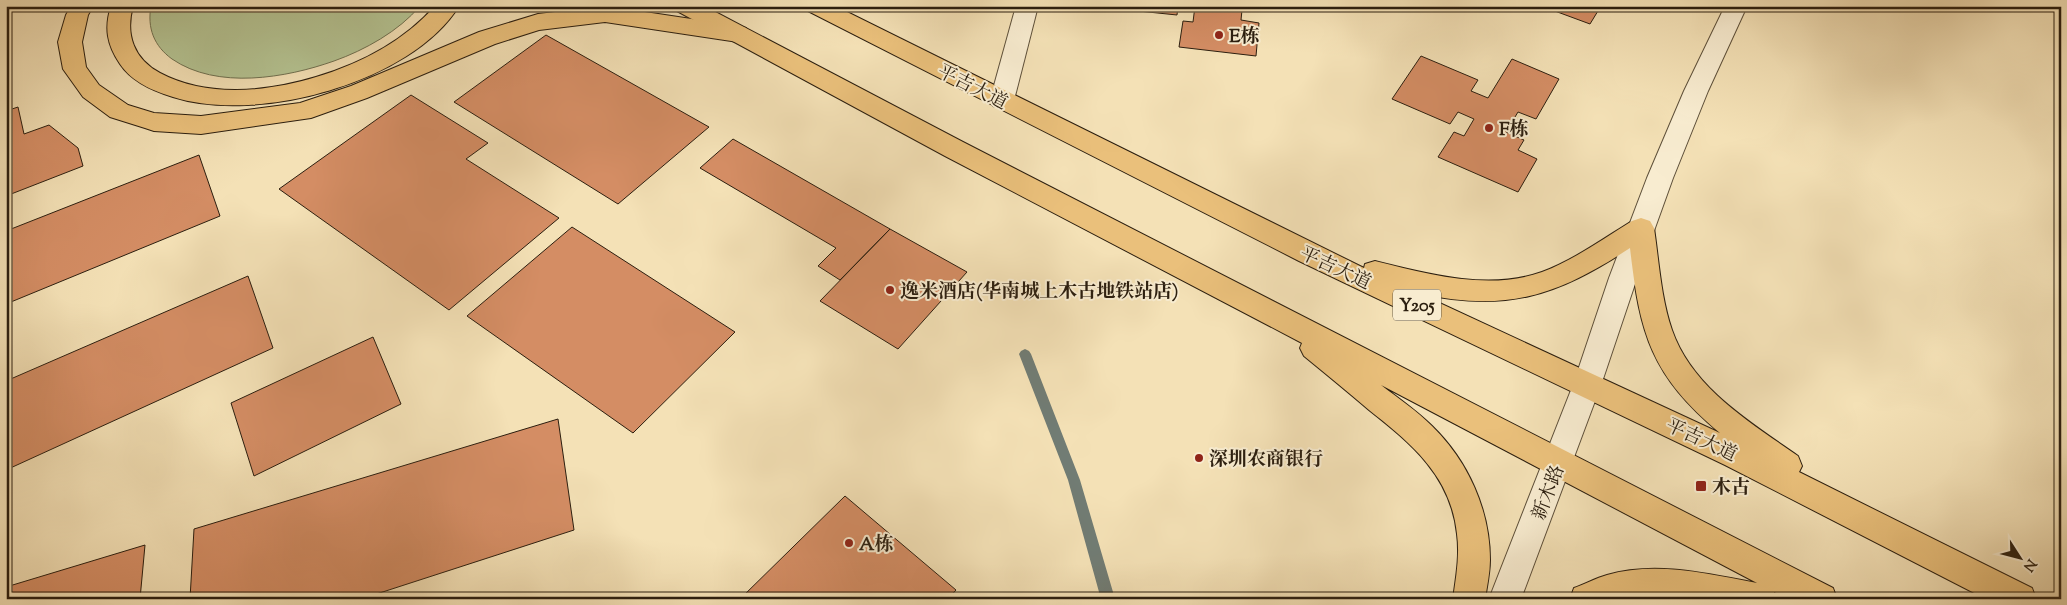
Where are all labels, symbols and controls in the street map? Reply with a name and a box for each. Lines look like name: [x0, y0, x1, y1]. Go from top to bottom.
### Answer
place label: E栋: [1229, 24, 1259, 51]
marker: E栋: [1213, 29, 1225, 41]
street label: 平吉大道: [932, 59, 1012, 118]
place label: F栋: [1499, 117, 1529, 144]
marker: F栋: [1483, 122, 1495, 134]
street label: 平吉大道: [1295, 241, 1375, 298]
place label: 逸米酒店(华南城上木古地铁站店): [900, 279, 1178, 306]
marker: 逸米酒店(华南城上木古地铁站店): [884, 284, 896, 296]
road number: Y205: [1393, 290, 1441, 320]
street label: 平吉大道: [1661, 413, 1741, 470]
place label: 深圳农商银行: [1209, 447, 1323, 474]
marker: 深圳农商银行: [1193, 452, 1205, 464]
street label: 新木路: [1527, 461, 1572, 524]
place label: 木古: [1712, 475, 1750, 502]
marker: 木古: [1694, 479, 1708, 493]
place label: A栋: [859, 532, 893, 559]
north arrow: [1994, 532, 2044, 582]
marker: A栋: [843, 537, 855, 549]
text: N: [2018, 554, 2040, 575]

